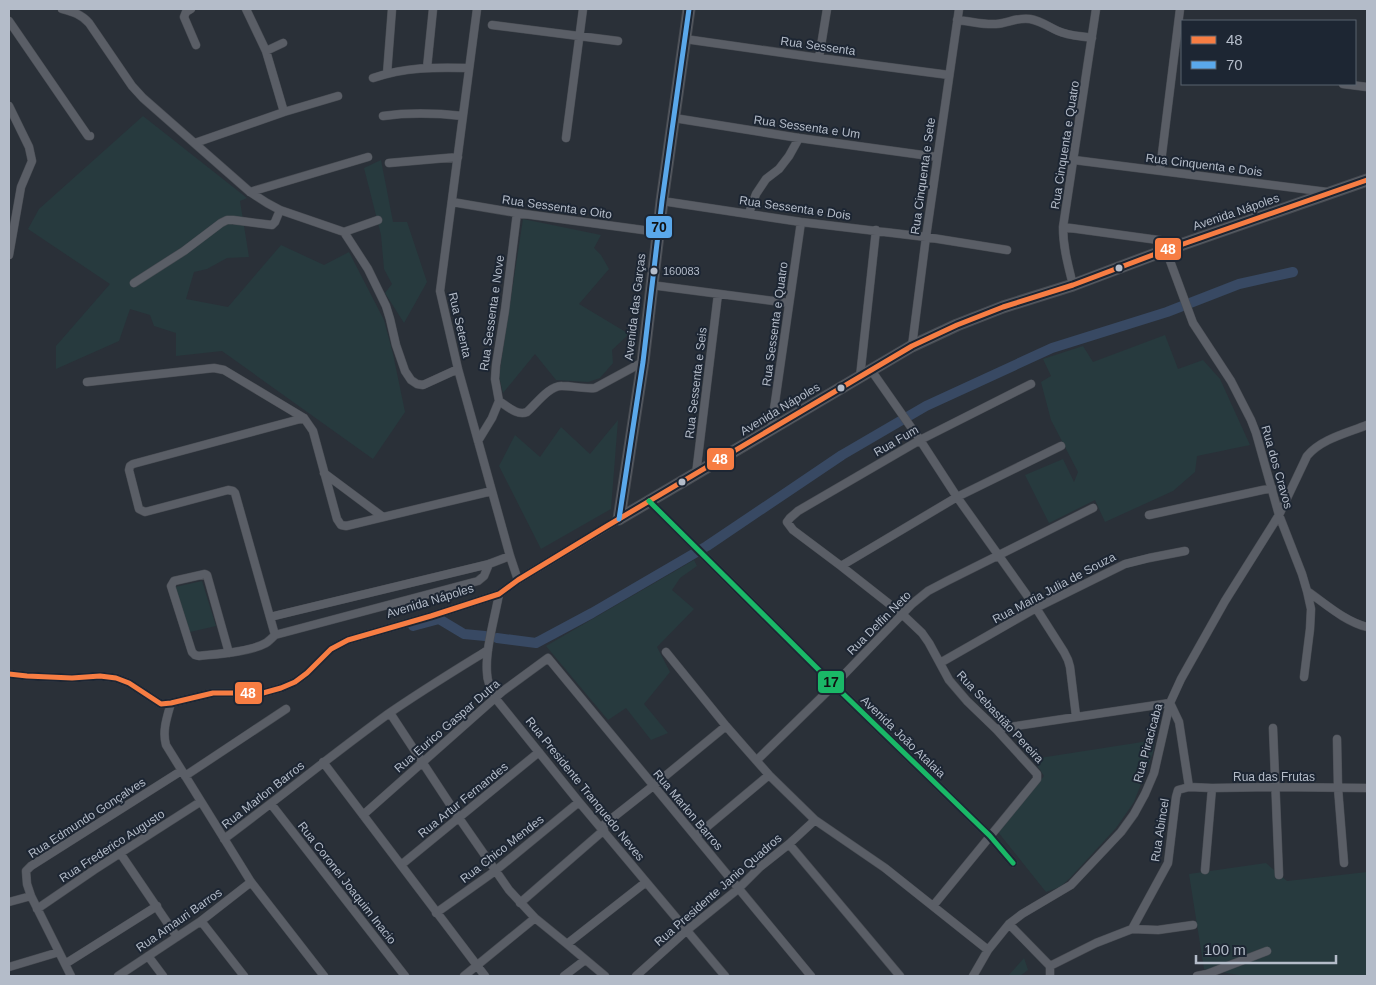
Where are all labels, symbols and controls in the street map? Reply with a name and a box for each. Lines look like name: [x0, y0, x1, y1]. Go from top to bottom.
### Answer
legend: [1181, 20, 1356, 85]
text: 48: [1226, 31, 1243, 48]
street label: Rua Sessenta: [780, 34, 857, 58]
text: 70: [1226, 56, 1243, 73]
street label: Rua Cinquenta e Quatro: [1048, 79, 1082, 210]
street label: Rua Sessenta e Um: [753, 113, 861, 141]
street label: Rua Cinquenta e Sete: [908, 116, 938, 235]
street label: Rua Cinquenta e Dois: [1145, 151, 1263, 179]
street label: Avenida Nápoles: [1191, 191, 1281, 233]
street label: Rua Sessenta e Oito: [501, 192, 613, 222]
street label: Rua Sessenta e Dois: [738, 193, 852, 223]
line badge: 70: [645, 215, 673, 239]
text: 70: [651, 219, 667, 235]
line badge: 48: [1154, 237, 1182, 261]
text: 48: [1160, 241, 1176, 257]
street label: Avenida das Garças: [621, 253, 649, 361]
street label: Rua Sessenta e Nove: [477, 254, 507, 372]
street label: Rua Sessenta e Quatro: [759, 261, 791, 387]
unlabelled marker: [1114, 263, 1124, 273]
place label: 160083: [663, 265, 700, 277]
marker: 160083: [649, 266, 659, 276]
street label: Rua Setenta: [446, 291, 474, 359]
street label: Rua Sessenta e Seis: [682, 327, 710, 439]
street label: Avenida Nápoles: [738, 380, 822, 438]
unlabelled marker: [836, 383, 846, 393]
street label: Rua Fum: [871, 423, 921, 459]
street label: Rua dos Cravos: [1258, 424, 1296, 510]
line badge: 48: [706, 447, 735, 471]
text: 48: [712, 451, 728, 467]
unlabelled marker: [677, 477, 687, 487]
street label: Rua Maria Julia de Souza: [990, 549, 1118, 626]
street label: Avenida Nápoles: [385, 581, 475, 621]
street label: Rua Delfin Neto: [844, 588, 914, 658]
street label: Rua Sebastião Pereira: [954, 668, 1047, 766]
line badge: 17: [817, 670, 845, 694]
text: 17: [823, 674, 839, 690]
street label: Rua Eurico Gaspar Dutra: [392, 676, 503, 775]
line badge: 48: [234, 681, 263, 705]
text: 48: [240, 685, 256, 701]
street label: Avenida João Atalaia: [858, 693, 948, 781]
street label: Rua Piracicaba: [1131, 702, 1165, 784]
street label: Rua Presidente Tranquedo Neves: [523, 714, 647, 864]
street label: Rua Marlon Barros: [219, 758, 307, 832]
street label: Rua Artur Fernandes: [415, 760, 511, 840]
street label: Rua Marlon Barros: [650, 767, 726, 853]
street label: Rua das Frutas: [1233, 770, 1315, 784]
street label: Rua Edmundo Gonçalves: [26, 775, 148, 861]
street label: Rua Abincel: [1148, 797, 1172, 863]
street label: Rua Frederico Augusto: [57, 807, 168, 885]
street label: Rua Chico Mendes: [457, 812, 547, 886]
street label: Rua Coronel Joaquim Inacio: [295, 819, 399, 947]
street label: Rua Presidente Janio Quadros: [651, 831, 785, 949]
street label: Rua Amauri Barros: [133, 885, 225, 955]
scale bar: [1196, 932, 1336, 964]
text: 100 m: [1204, 941, 1246, 958]

